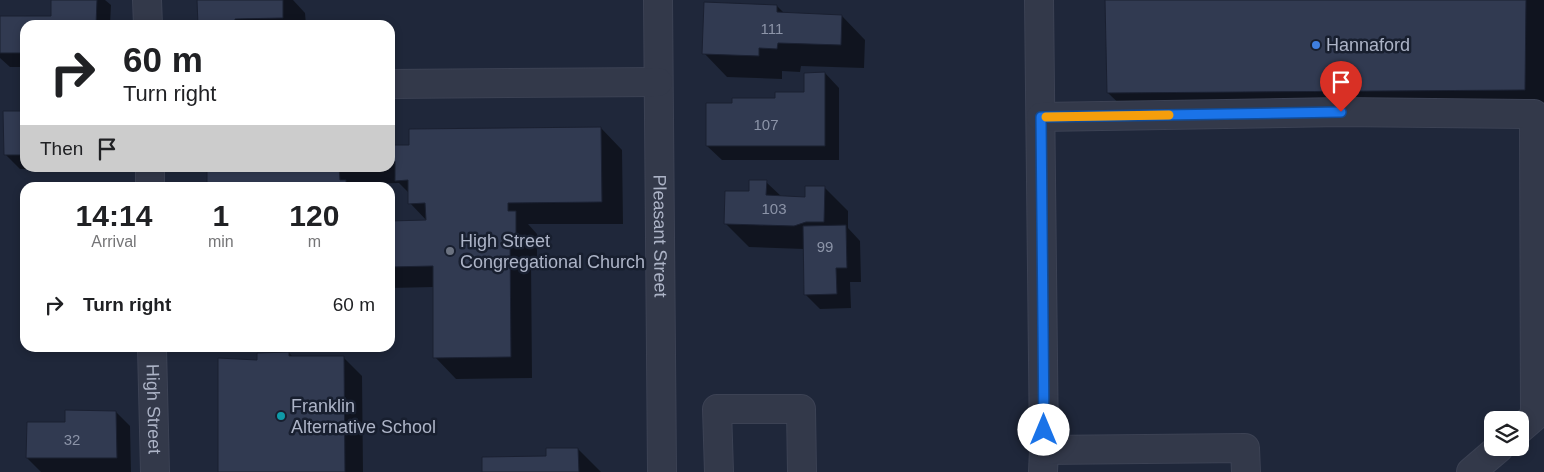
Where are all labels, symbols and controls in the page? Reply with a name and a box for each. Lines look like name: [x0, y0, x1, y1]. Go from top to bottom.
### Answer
house number: 111: [761, 20, 783, 37]
place label: Hannaford: [1326, 35, 1410, 55]
marker: Hannaford: [1310, 39, 1322, 51]
icon: right: [40, 40, 105, 105]
text: 60 m: [123, 40, 203, 79]
pin: [1320, 61, 1362, 112]
icon: arrive: [1327, 68, 1355, 96]
text: Turn right: [123, 81, 216, 106]
house number: 107: [753, 116, 779, 133]
icon: arrive: [93, 135, 121, 163]
text: Then: [40, 138, 83, 159]
street label: Pleasant Street: [649, 174, 671, 298]
text: 14:14: [76, 199, 152, 232]
text: 1: [212, 199, 229, 232]
text: 120: [289, 199, 339, 232]
house number: 103: [761, 200, 787, 217]
place label: High Street Congregational Church: [460, 231, 645, 272]
text: Arrival: [91, 233, 137, 250]
text: min: [208, 233, 234, 250]
text: m: [308, 233, 321, 250]
house number: 99: [817, 238, 833, 255]
marker: High Street Congregational Church: [444, 245, 456, 257]
icon: right: [40, 291, 68, 319]
text: Turn right: [83, 294, 171, 315]
text: 60 m: [333, 294, 375, 315]
street label: High Street: [142, 364, 165, 454]
place label: Franklin Alternative School: [291, 396, 436, 437]
position arrow: [1017, 403, 1069, 455]
marker: Franklin Alternative School: [275, 410, 287, 422]
map controls: [1484, 411, 1529, 456]
button: layers: [1484, 411, 1529, 456]
house number: 32: [64, 431, 80, 448]

